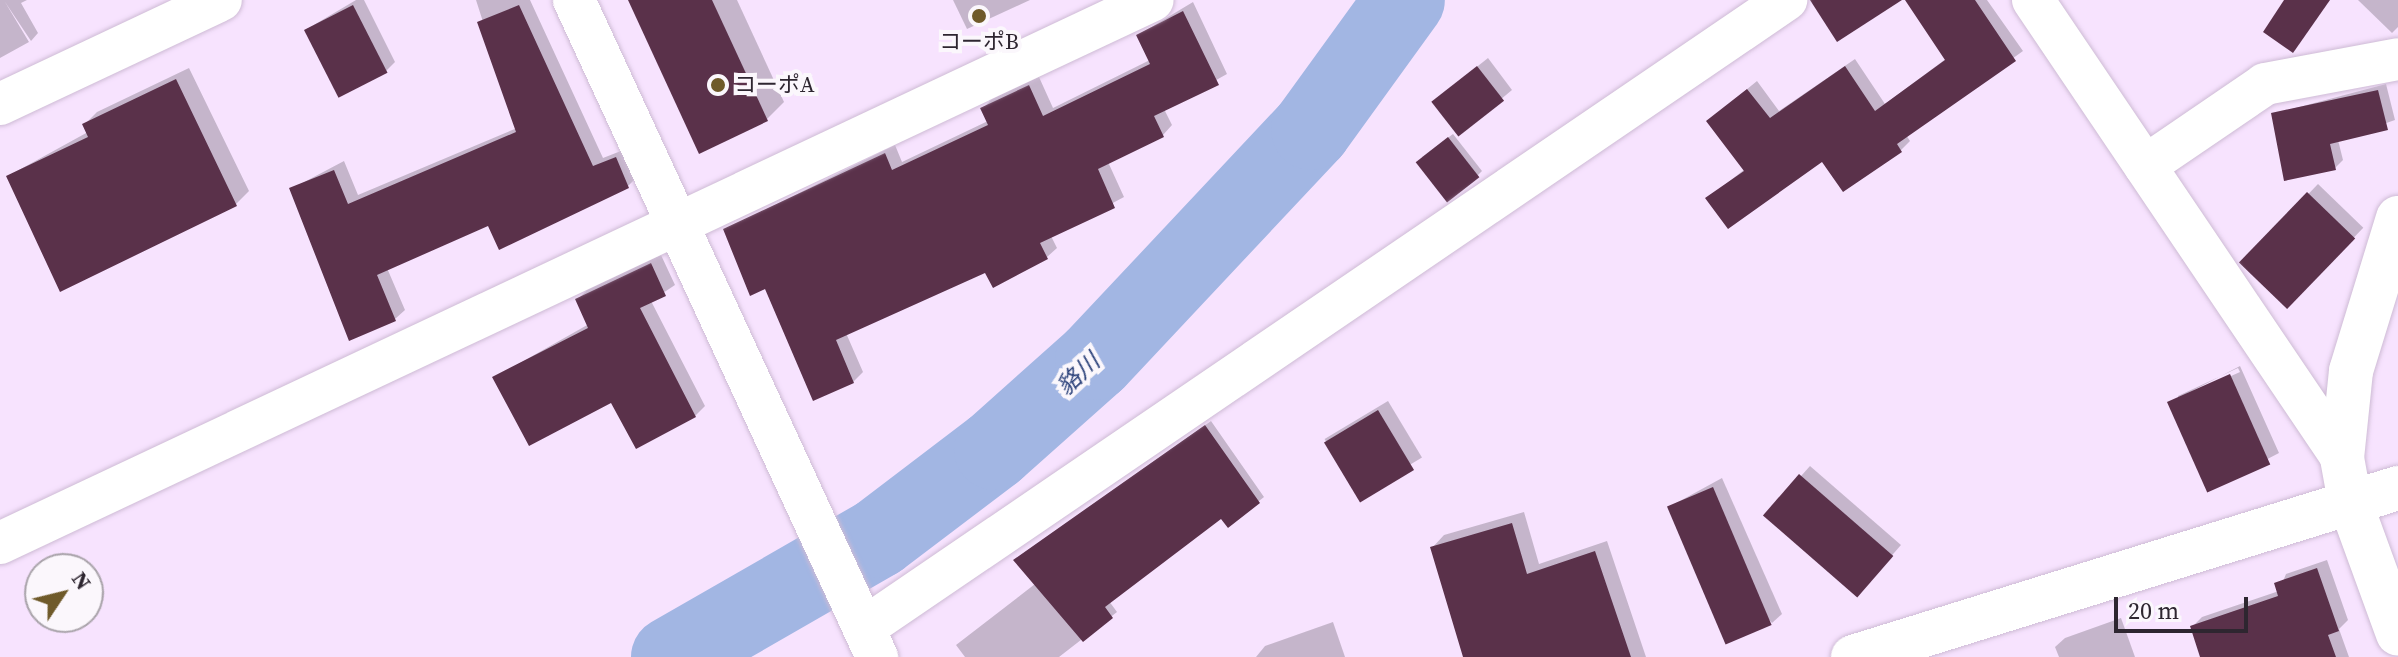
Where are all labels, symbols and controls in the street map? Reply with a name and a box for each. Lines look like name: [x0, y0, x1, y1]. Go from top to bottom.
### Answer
marker: コーポB: [970, 7, 988, 25]
place label: コーポB: [939, 29, 1019, 55]
place label: コーポA: [734, 72, 815, 98]
marker: コーポA: [709, 76, 727, 94]
water label: 貉川: [1051, 347, 1105, 401]
north arrow: [24, 553, 104, 633]
text: N: [65, 565, 99, 596]
scale bar: [2118, 581, 2252, 631]
text: 20 m: [2128, 594, 2179, 627]

